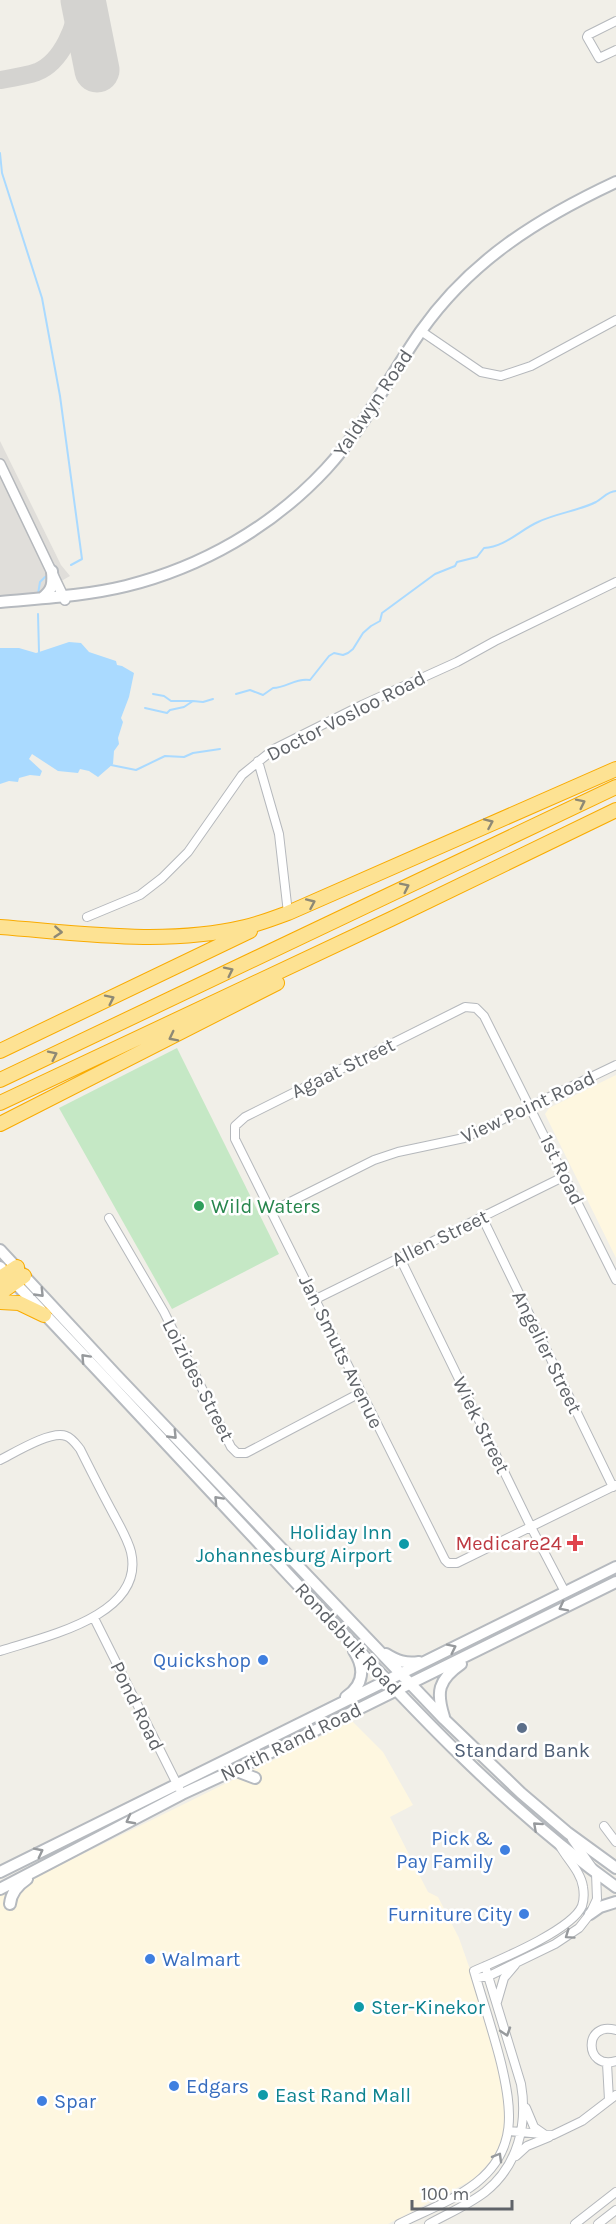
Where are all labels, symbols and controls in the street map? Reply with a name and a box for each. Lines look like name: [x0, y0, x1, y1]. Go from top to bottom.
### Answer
street label: Yaldwyn Road: [329, 345, 417, 461]
street label: Doctor Vosloo Road: [263, 666, 429, 766]
one-way arrow: [574, 799, 585, 811]
one-way arrow: [483, 818, 494, 830]
one-way arrow: [398, 883, 409, 895]
one-way arrow: [305, 898, 316, 910]
one-way arrow: [54, 925, 63, 938]
one-way arrow: [222, 967, 233, 979]
one-way arrow: [103, 994, 114, 1006]
one-way arrow: [169, 1029, 180, 1041]
street label: Agaat Street: [288, 1033, 399, 1103]
one-way arrow: [46, 1051, 57, 1063]
street label: View Point Road: [457, 1066, 599, 1148]
street label: 1st Road: [535, 1131, 589, 1209]
place label: Wild Waters: [211, 1195, 321, 1218]
marker: Wild Waters: [192, 1199, 206, 1213]
street label: Allen Street: [388, 1205, 493, 1271]
street label: Jan Smuts Avenue: [294, 1272, 388, 1432]
one-way arrow: [33, 1285, 44, 1296]
street label: Angelier Street: [507, 1287, 587, 1418]
street label: Loizides Street: [157, 1315, 239, 1445]
one-way arrow: [81, 1354, 92, 1365]
street label: Wiek Street: [448, 1373, 515, 1478]
one-way arrow: [166, 1428, 177, 1439]
one-way arrow: [214, 1497, 225, 1507]
place label: Holiday Inn Johannesburg Airport: [196, 1521, 392, 1567]
place label: Medicare24: [455, 1532, 562, 1555]
marker: Medicare24: [566, 1534, 584, 1552]
marker: Holiday Inn Johannesburg Airport: [397, 1537, 411, 1551]
street label: Rondebult Road: [290, 1578, 406, 1700]
one-way arrow: [559, 1600, 570, 1611]
one-way arrow: [446, 1643, 457, 1655]
place label: Quickshop: [153, 1649, 251, 1672]
marker: Quickshop: [256, 1653, 270, 1667]
street label: Pond Road: [105, 1657, 169, 1755]
street label: North Rand Road: [217, 1698, 365, 1786]
marker: Standard Bank: [515, 1721, 529, 1735]
place label: Standard Bank: [454, 1739, 590, 1762]
one-way arrow: [126, 1813, 136, 1824]
one-way arrow: [533, 1822, 544, 1833]
place label: Pick & Pay Family: [396, 1827, 493, 1873]
marker: Pick & Pay Family: [498, 1843, 512, 1857]
one-way arrow: [33, 1848, 43, 1859]
place label: Furniture City: [388, 1903, 512, 1926]
marker: Furniture City: [517, 1907, 531, 1921]
one-way arrow: [565, 1928, 576, 1939]
place label: Walmart: [162, 1948, 241, 1971]
marker: Walmart: [143, 1952, 157, 1966]
place label: Ster-Kinekor: [371, 1996, 486, 2019]
marker: Ster-Kinekor: [352, 2000, 366, 2014]
one-way arrow: [498, 2026, 511, 2037]
place label: Edgars: [186, 2075, 249, 2098]
marker: Edgars: [167, 2079, 181, 2093]
place label: East Rand Mall: [275, 2084, 411, 2107]
marker: East Rand Mall: [256, 2088, 270, 2102]
place label: Spar: [54, 2090, 97, 2113]
marker: Spar: [35, 2094, 49, 2108]
one-way arrow: [491, 2153, 502, 2163]
scale bar: [412, 2173, 512, 2211]
text: 100 m: [421, 2183, 469, 2205]

